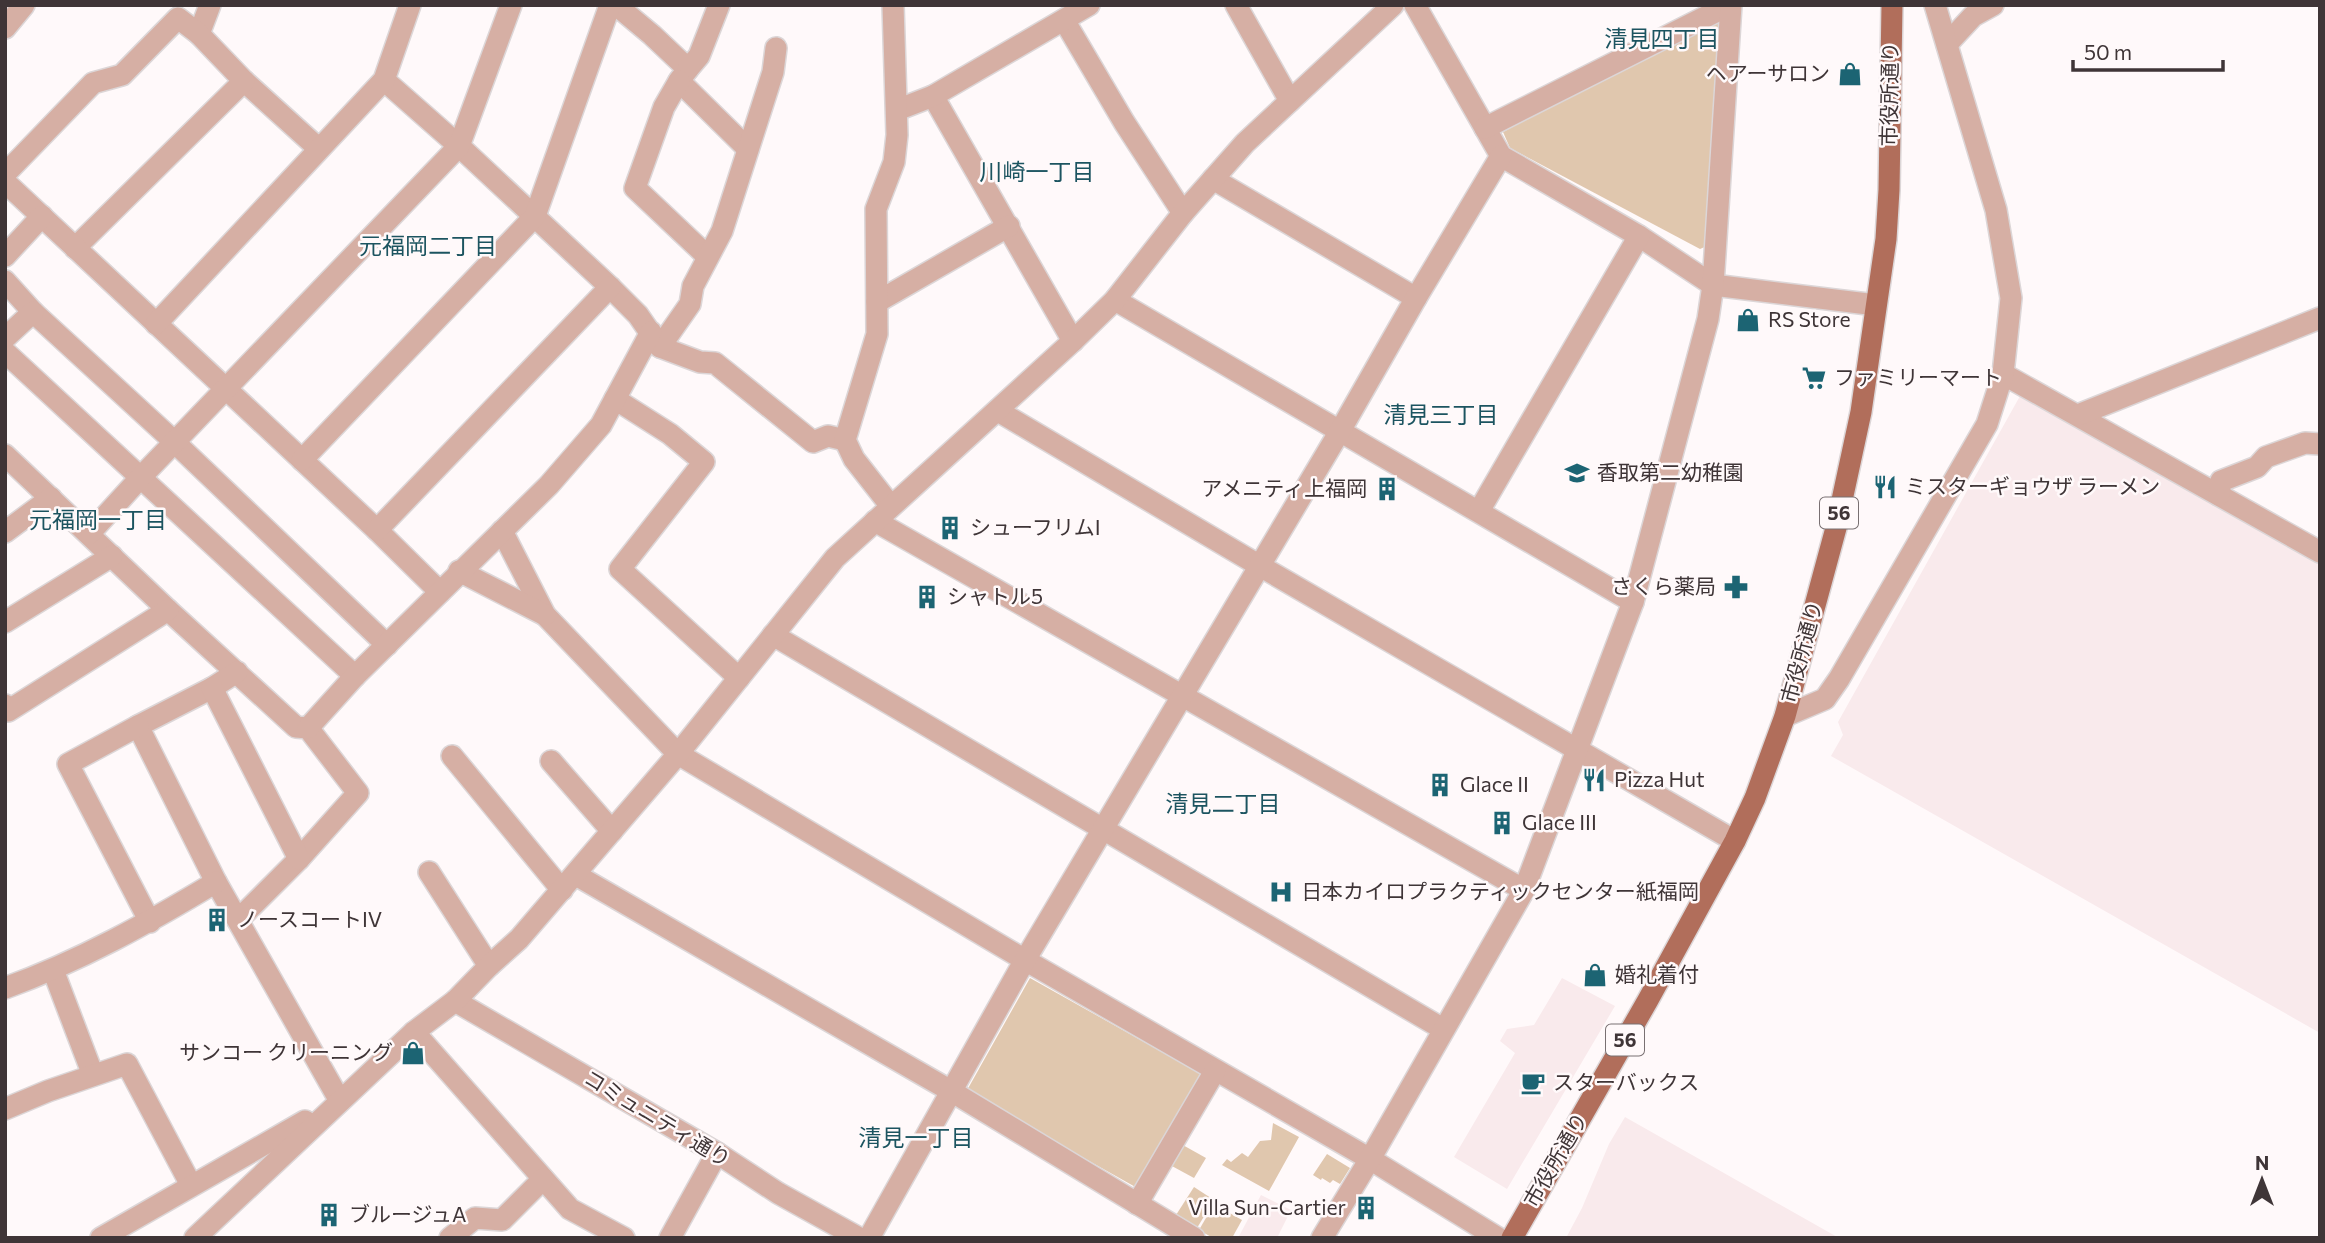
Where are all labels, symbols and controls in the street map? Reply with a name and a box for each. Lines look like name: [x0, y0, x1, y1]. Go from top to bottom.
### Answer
district label: 清見四丁目: [1605, 24, 1720, 52]
scale bar: [2073, 28, 2224, 72]
text: 50 m: [2084, 39, 2132, 64]
street label: 市役所通り: [1875, 41, 1902, 147]
place label: ヘアーサロン: [1706, 60, 1830, 85]
shop icon: ヘアーサロン: [1836, 60, 1864, 88]
district label: 川崎一丁目: [980, 157, 1095, 185]
district label: 元福岡二丁目: [359, 231, 497, 259]
shop icon: RS Store: [1734, 306, 1762, 334]
place label: RS Store: [1768, 306, 1851, 331]
supermarket icon: ファミリーマート: [1800, 364, 1828, 392]
place label: ファミリーマート: [1834, 364, 2002, 389]
district label: 清見三丁目: [1384, 400, 1499, 428]
school or university icon: 香取第二幼稚園: [1563, 459, 1591, 487]
place label: 香取第二幼稚園: [1597, 459, 1744, 484]
restaurant icon: ミスターギョウザ ラーメン: [1871, 473, 1899, 501]
place label: ミスターギョウザ ラーメン: [1905, 473, 2160, 498]
place label: アメニティ上福岡: [1201, 475, 1367, 500]
building icon: アメニティ上福岡: [1373, 475, 1401, 503]
road number: 56: [1820, 498, 1858, 528]
district label: 元福岡一丁目: [29, 505, 167, 533]
building icon: シューフリムI: [936, 514, 964, 542]
place label: シューフリムI: [970, 514, 1101, 539]
place label: さくら薬局: [1611, 573, 1716, 598]
pharmacy icon: さくら薬局: [1722, 573, 1750, 601]
building icon: シャトル5: [913, 583, 941, 611]
place label: シャトル5: [947, 583, 1043, 608]
street label: 市役所通り: [1775, 598, 1826, 706]
restaurant icon: Pizza Hut: [1580, 766, 1608, 794]
place label: Pizza Hut: [1614, 766, 1705, 791]
building icon: Glace II: [1426, 771, 1454, 799]
place label: Glace II: [1460, 771, 1529, 796]
district label: 清見二丁目: [1166, 789, 1281, 817]
building icon: Glace III: [1488, 809, 1516, 837]
place label: Glace III: [1522, 809, 1597, 834]
hospital icon: 日本カイロプラクティックセンター紙福岡: [1267, 878, 1295, 906]
place label: 日本カイロプラクティックセンター紙福岡: [1301, 878, 1699, 903]
building icon: ノースコートIV: [203, 906, 231, 934]
place label: ノースコートIV: [237, 906, 382, 931]
shop icon: 婚礼着付: [1581, 961, 1609, 989]
place label: 婚礼着付: [1615, 961, 1699, 986]
road number: 56: [1606, 1024, 1644, 1056]
place label: サンコー クリーニング: [179, 1039, 393, 1064]
shop icon: サンコー クリーニング: [399, 1039, 427, 1067]
street label: コミュニティ通り: [580, 1064, 736, 1171]
cafe icon: スターバックス: [1519, 1069, 1547, 1097]
place label: スターバックス: [1553, 1069, 1699, 1094]
street label: 市役所通り: [1518, 1108, 1592, 1211]
district label: 清見一丁目: [859, 1123, 974, 1151]
north arrow: [2227, 1145, 2297, 1215]
text: N: [2255, 1151, 2269, 1174]
place label: Villa Sun-Cartier: [1188, 1194, 1346, 1219]
building icon: Villa Sun-Cartier: [1352, 1194, 1380, 1222]
building icon: ブルージュA: [315, 1201, 343, 1229]
place label: ブルージュA: [349, 1201, 467, 1226]

